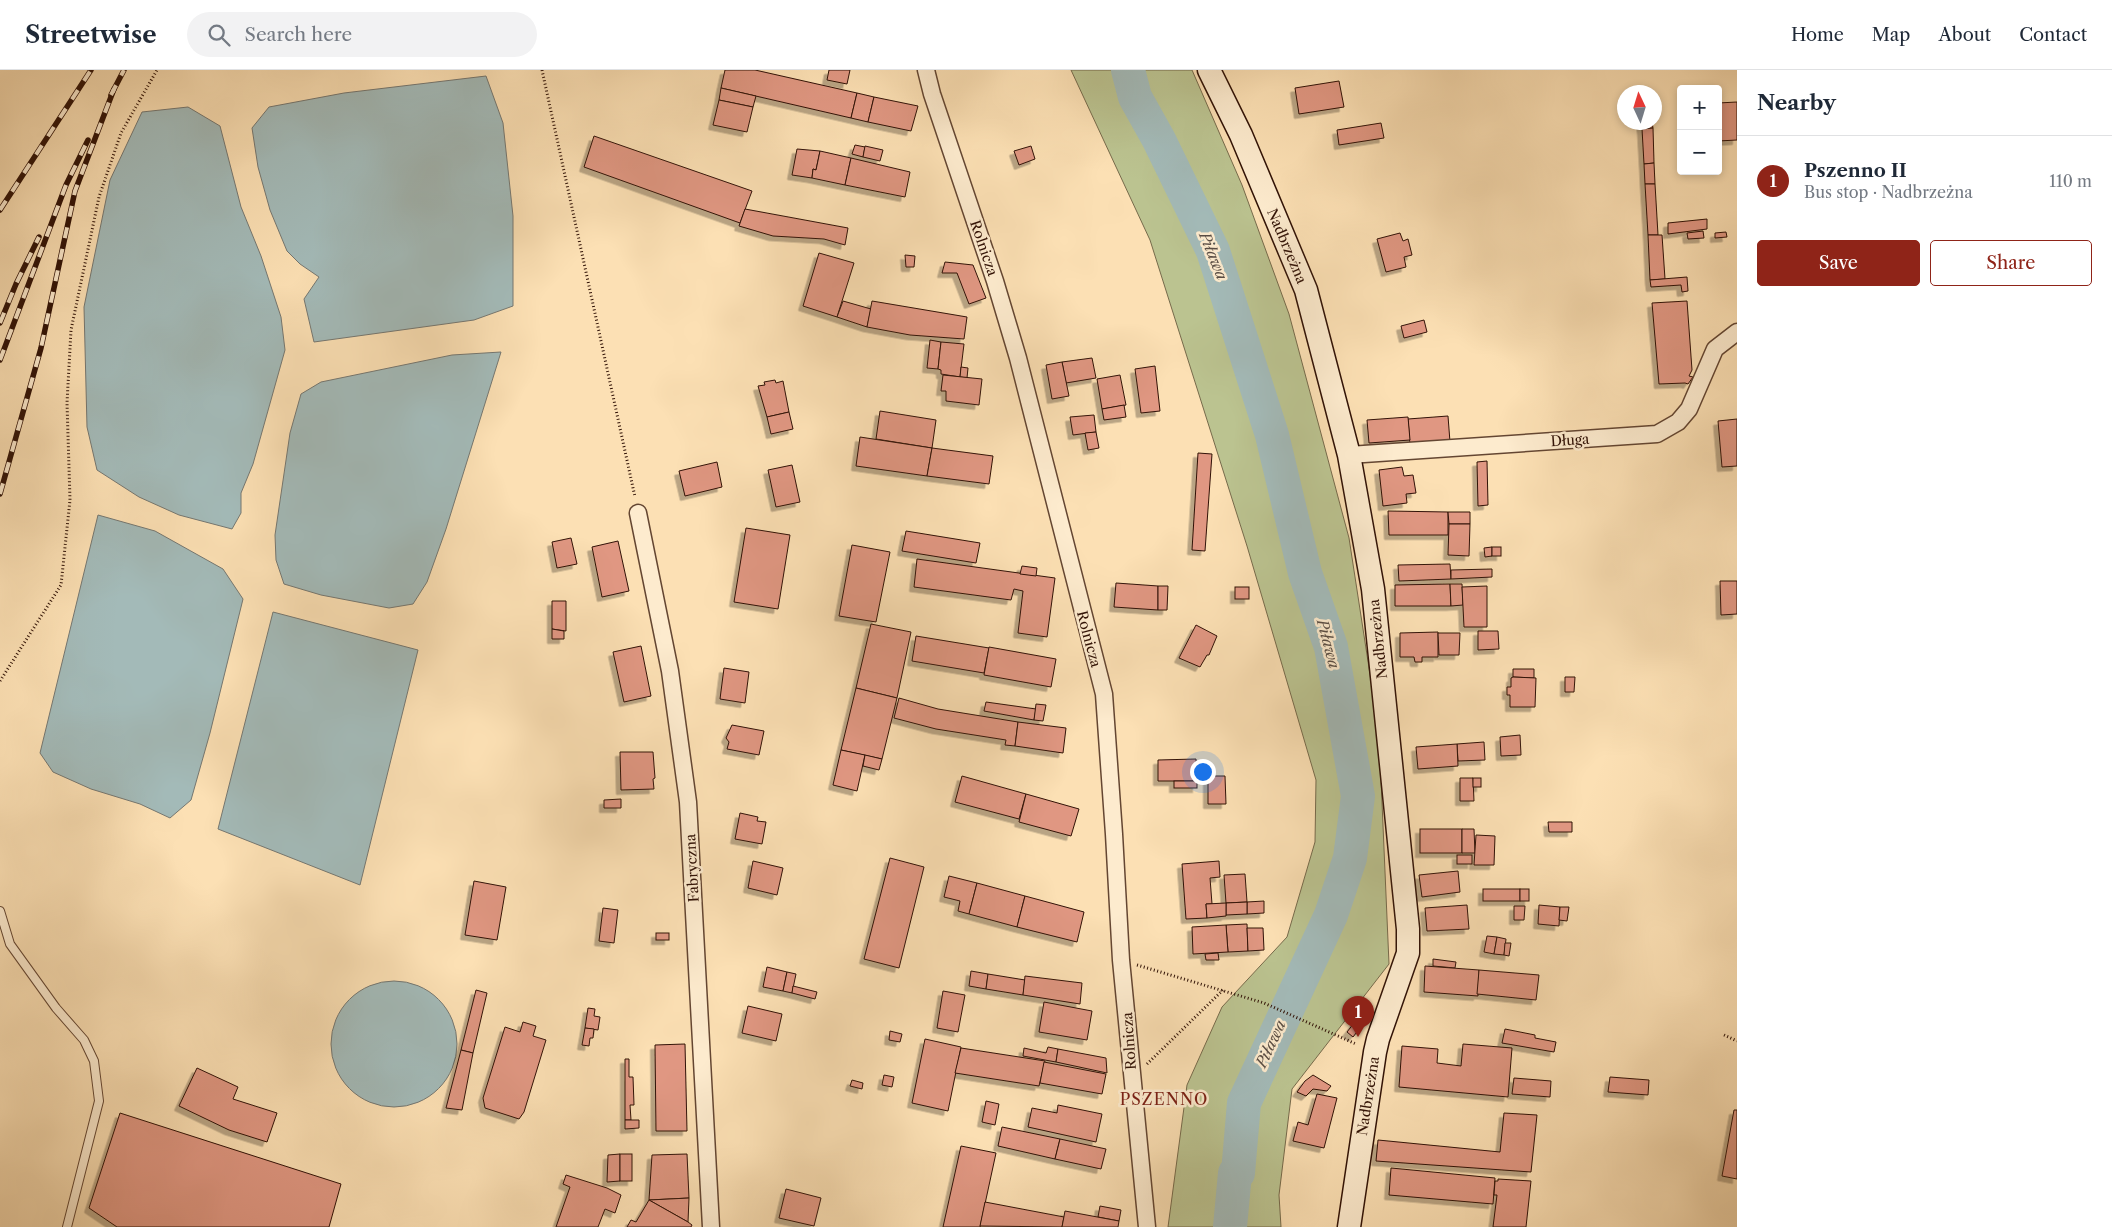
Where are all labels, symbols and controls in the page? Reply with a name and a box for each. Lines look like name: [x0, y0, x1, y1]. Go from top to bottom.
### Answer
search box: [187, 12, 537, 57]
text: Streetwise: [25, 20, 157, 49]
icon: search: [205, 21, 233, 49]
text: Search here: [245, 23, 352, 46]
text: Home: [1791, 24, 1844, 46]
text: Map: [1872, 24, 1910, 46]
text: About: [1938, 24, 1991, 46]
text: Contact: [2019, 24, 2087, 46]
north arrow: [1617, 85, 1662, 130]
map controls: [1677, 85, 1722, 175]
button: +: [1677, 85, 1722, 130]
text: Nearby: [1757, 90, 1836, 115]
button: −: [1677, 130, 1722, 175]
text: Pszenno II: [1804, 159, 1907, 182]
text: 1: [1769, 171, 1777, 191]
text: 110 m: [2049, 171, 2092, 191]
text: Bus stop · Nadbrzeżna: [1804, 182, 1973, 202]
street label: Nadbrzeżna: [1263, 206, 1311, 287]
street label: Rolnicza: [966, 218, 1002, 279]
water label: Piława: [1195, 228, 1232, 283]
button: Save: [1757, 240, 1920, 286]
button: Share: [1930, 240, 2092, 286]
street label: Długa: [1550, 430, 1591, 450]
street label: Nadbrzeżna: [1365, 598, 1391, 680]
street label: Rolnicza: [1073, 609, 1105, 670]
water label: Piława: [1313, 616, 1344, 671]
your location: [1190, 759, 1216, 785]
street label: Fabryczna: [681, 833, 703, 903]
pin: 1: [1342, 996, 1374, 1037]
street label: Rolnicza: [1118, 1011, 1140, 1070]
water label: Piława: [1251, 1017, 1290, 1071]
street label: Nadbrzeżna: [1353, 1055, 1383, 1137]
district label: PSZENNO: [1120, 1089, 1208, 1109]

